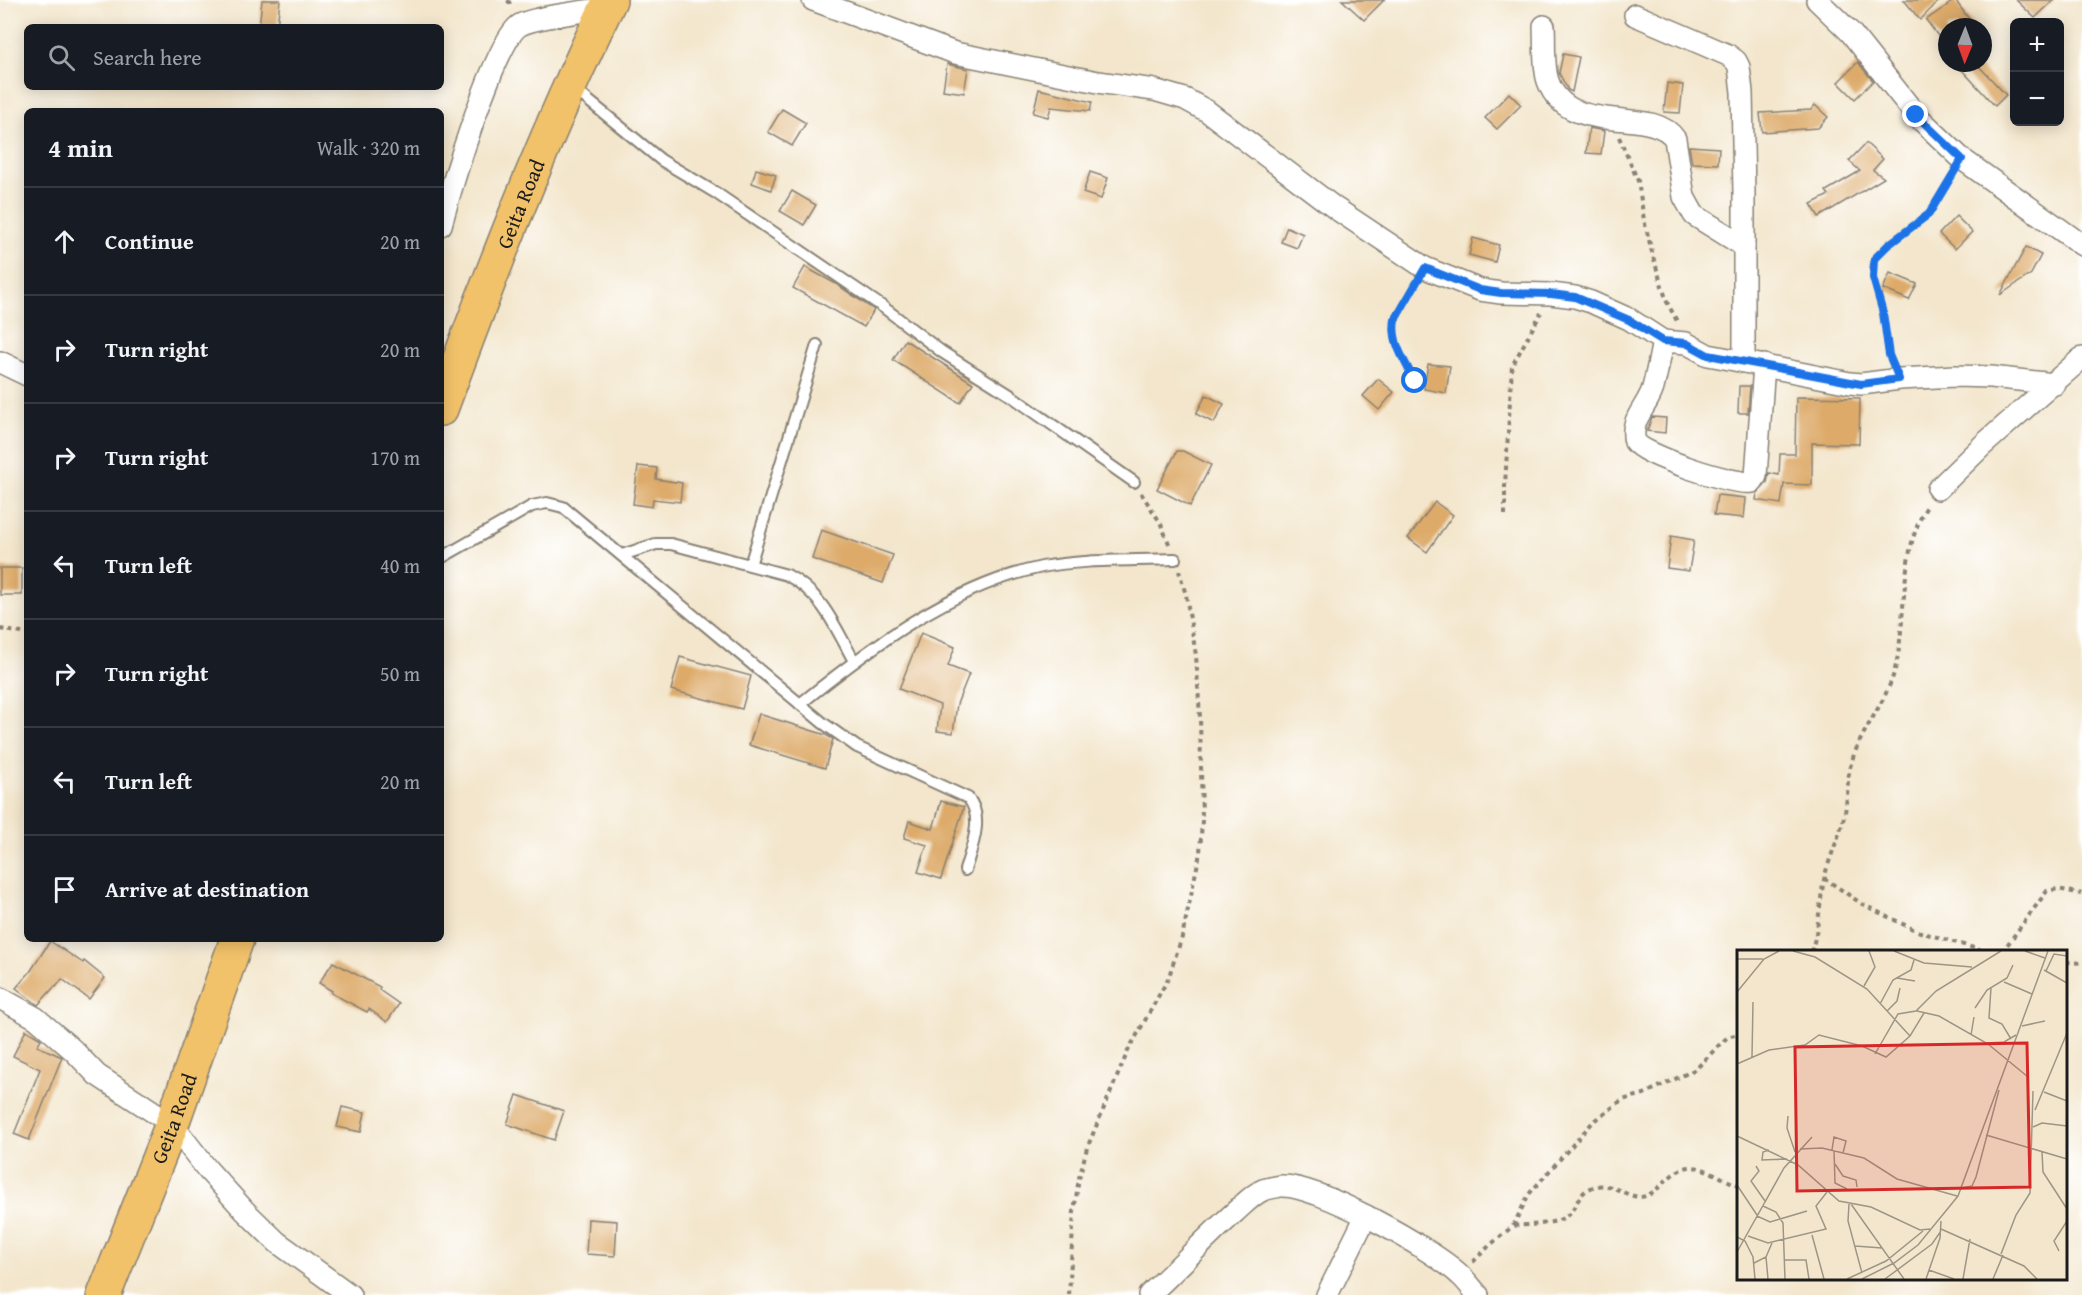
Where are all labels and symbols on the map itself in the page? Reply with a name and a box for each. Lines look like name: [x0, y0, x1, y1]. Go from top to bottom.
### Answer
north arrow: [1938, 18, 1992, 72]
route end: [1902, 101, 1928, 127]
street label: Geita Road: [488, 153, 552, 253]
route start: [1401, 367, 1427, 393]
inset map: [1737, 950, 2067, 1280]
street label: Geita Road: [142, 1068, 204, 1168]

